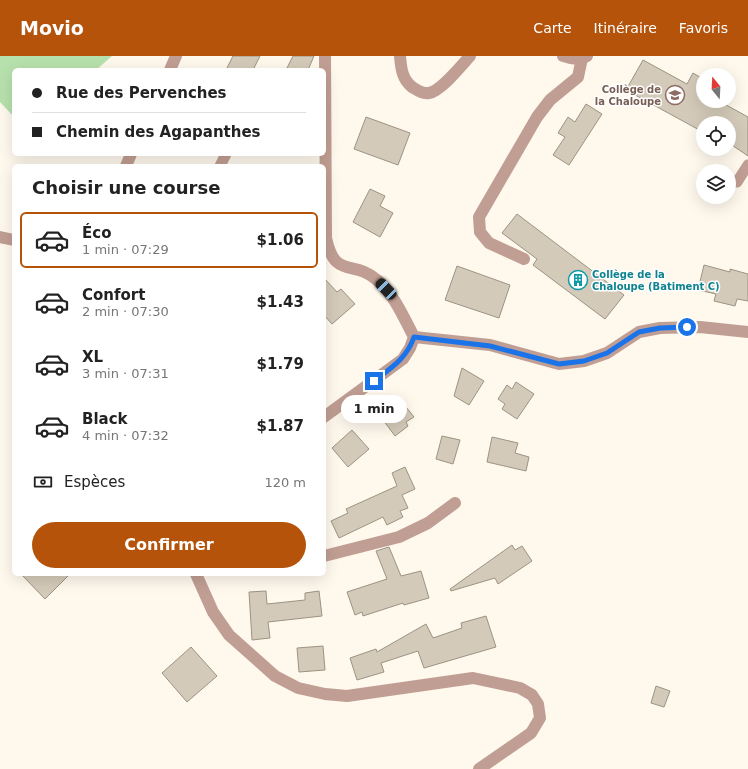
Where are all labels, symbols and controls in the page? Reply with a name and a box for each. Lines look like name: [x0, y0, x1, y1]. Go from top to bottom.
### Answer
text: Movio: [20, 17, 84, 39]
text: Carte: [533, 20, 572, 36]
text: Itinéraire: [594, 20, 657, 36]
text: Favoris: [679, 20, 728, 36]
north arrow: [696, 68, 736, 108]
map controls: [696, 68, 736, 204]
text: Rue des Pervenches: [56, 84, 227, 102]
place label: Collège de la Chaloupe: [595, 84, 661, 107]
school or university icon: Collège de la Chaloupe: [664, 84, 686, 106]
button: locate: [696, 116, 736, 156]
text: Chemin des Agapanthes: [56, 123, 261, 141]
button: layers: [696, 164, 736, 204]
text: Choisir une course: [32, 177, 220, 198]
icon: car: [34, 222, 70, 258]
text: Éco: [82, 224, 111, 242]
text: $1.06: [257, 231, 304, 249]
text: 1 min · 07:29: [82, 242, 169, 257]
building icon: Collège de la Chaloupe (Batiment C): [567, 269, 589, 291]
place label: Collège de la Chaloupe (Batiment C): [592, 269, 720, 292]
car: [373, 276, 399, 302]
icon: car: [34, 284, 70, 320]
text: Confort: [82, 286, 145, 304]
text: $1.43: [257, 293, 304, 311]
text: 2 min · 07:30: [82, 304, 169, 319]
route start: [678, 318, 696, 336]
icon: car: [34, 346, 70, 382]
text: XL: [82, 348, 103, 366]
text: $1.79: [257, 355, 304, 373]
text: 3 min · 07:31: [82, 366, 169, 381]
route end: [365, 372, 383, 390]
callout: 1 min: [341, 395, 407, 423]
text: 1 min: [354, 401, 394, 416]
icon: car: [34, 408, 70, 444]
text: Black: [82, 410, 128, 428]
text: $1.87: [257, 417, 304, 435]
text: 4 min · 07:32: [82, 428, 169, 443]
icon: cash: [32, 471, 54, 493]
text: Espèces: [64, 473, 125, 491]
text: 120 m: [264, 475, 306, 490]
button: Confirmer: [32, 522, 306, 568]

